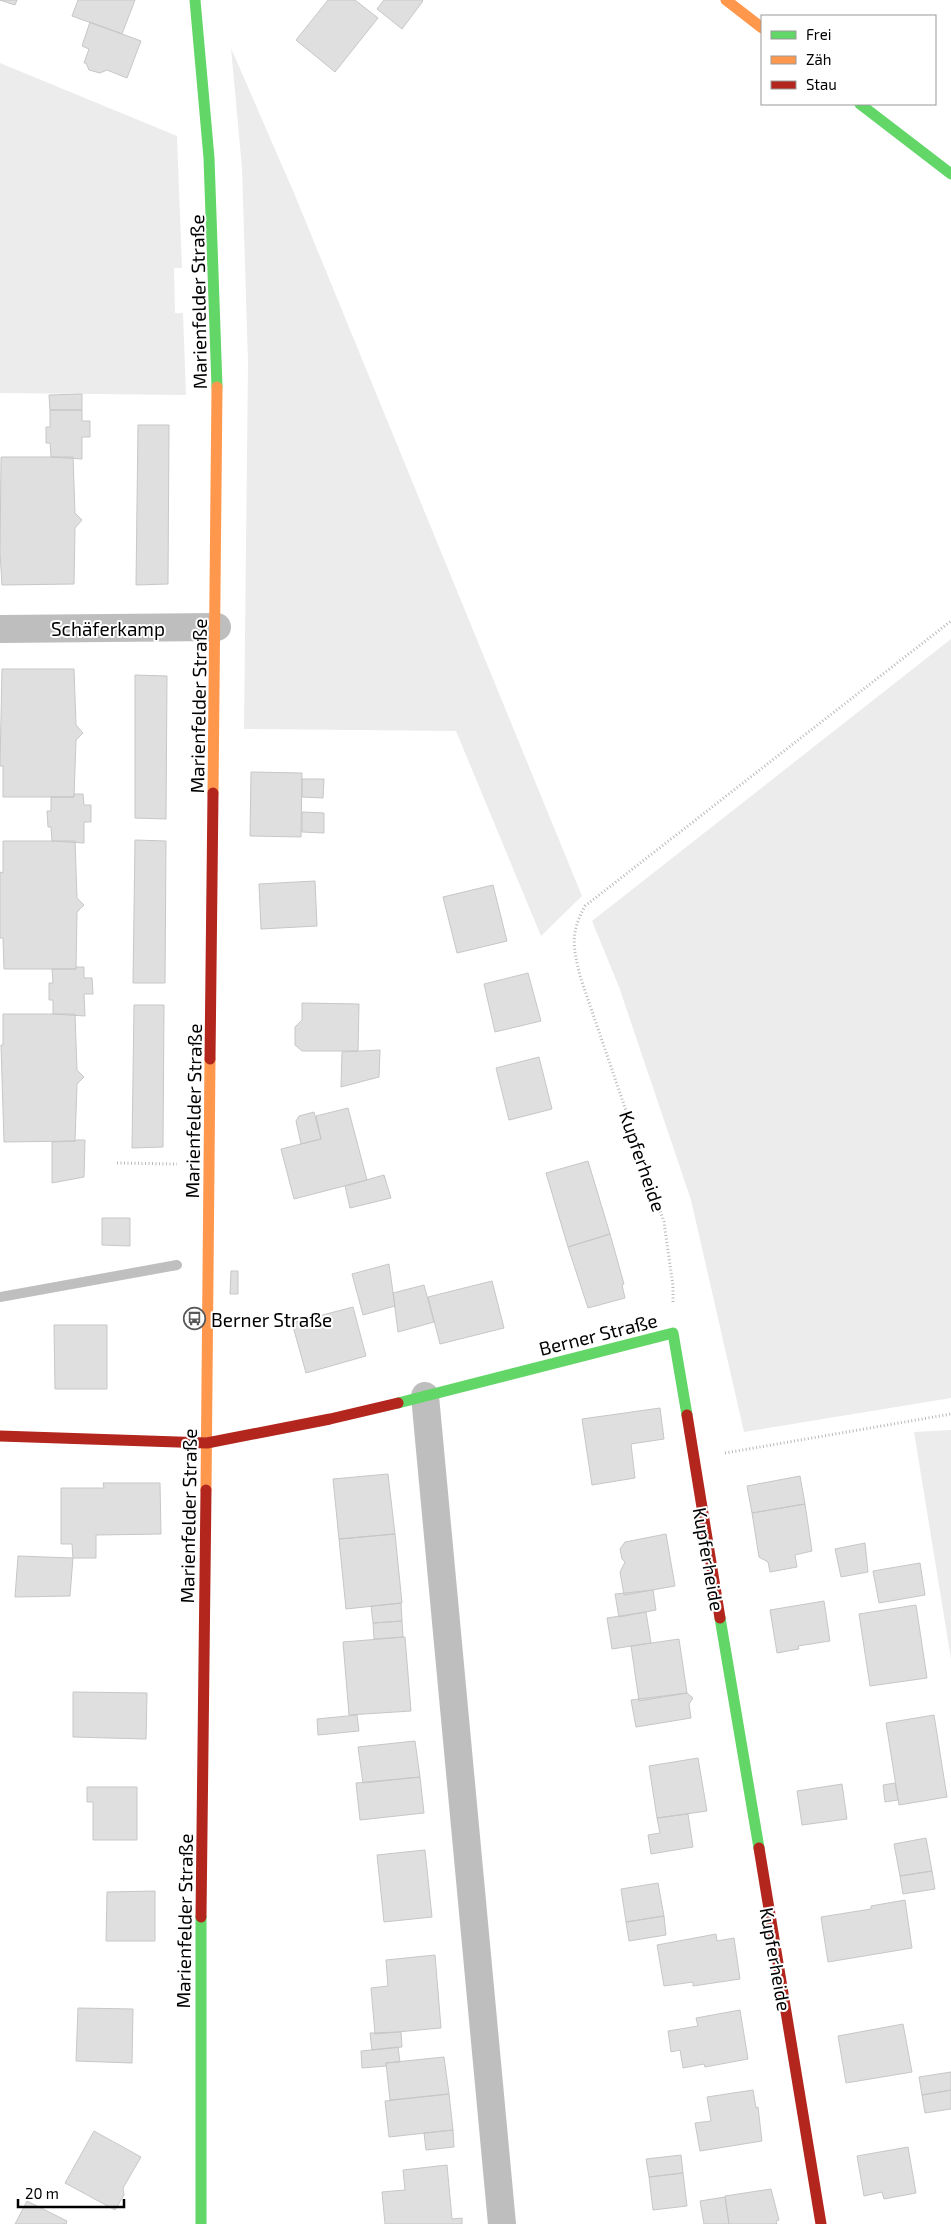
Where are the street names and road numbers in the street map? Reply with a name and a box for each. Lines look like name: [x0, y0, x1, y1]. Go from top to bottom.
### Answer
street label: Marienfelder Straße: [185, 214, 211, 390]
street label: Schäferkamp: [51, 617, 165, 640]
street label: Marienfelder Straße: [185, 618, 211, 794]
street label: Marienfelder Straße: [180, 1023, 206, 1199]
street label: Kupferheide: [615, 1108, 671, 1214]
street label: Berner Straße: [536, 1308, 660, 1360]
street label: Marienfelder Straße: [175, 1428, 201, 1604]
street label: Kupferheide: [689, 1505, 729, 1613]
street label: Marienfelder Straße: [171, 1833, 197, 2009]
street label: Kupferheide: [756, 1905, 796, 2013]

